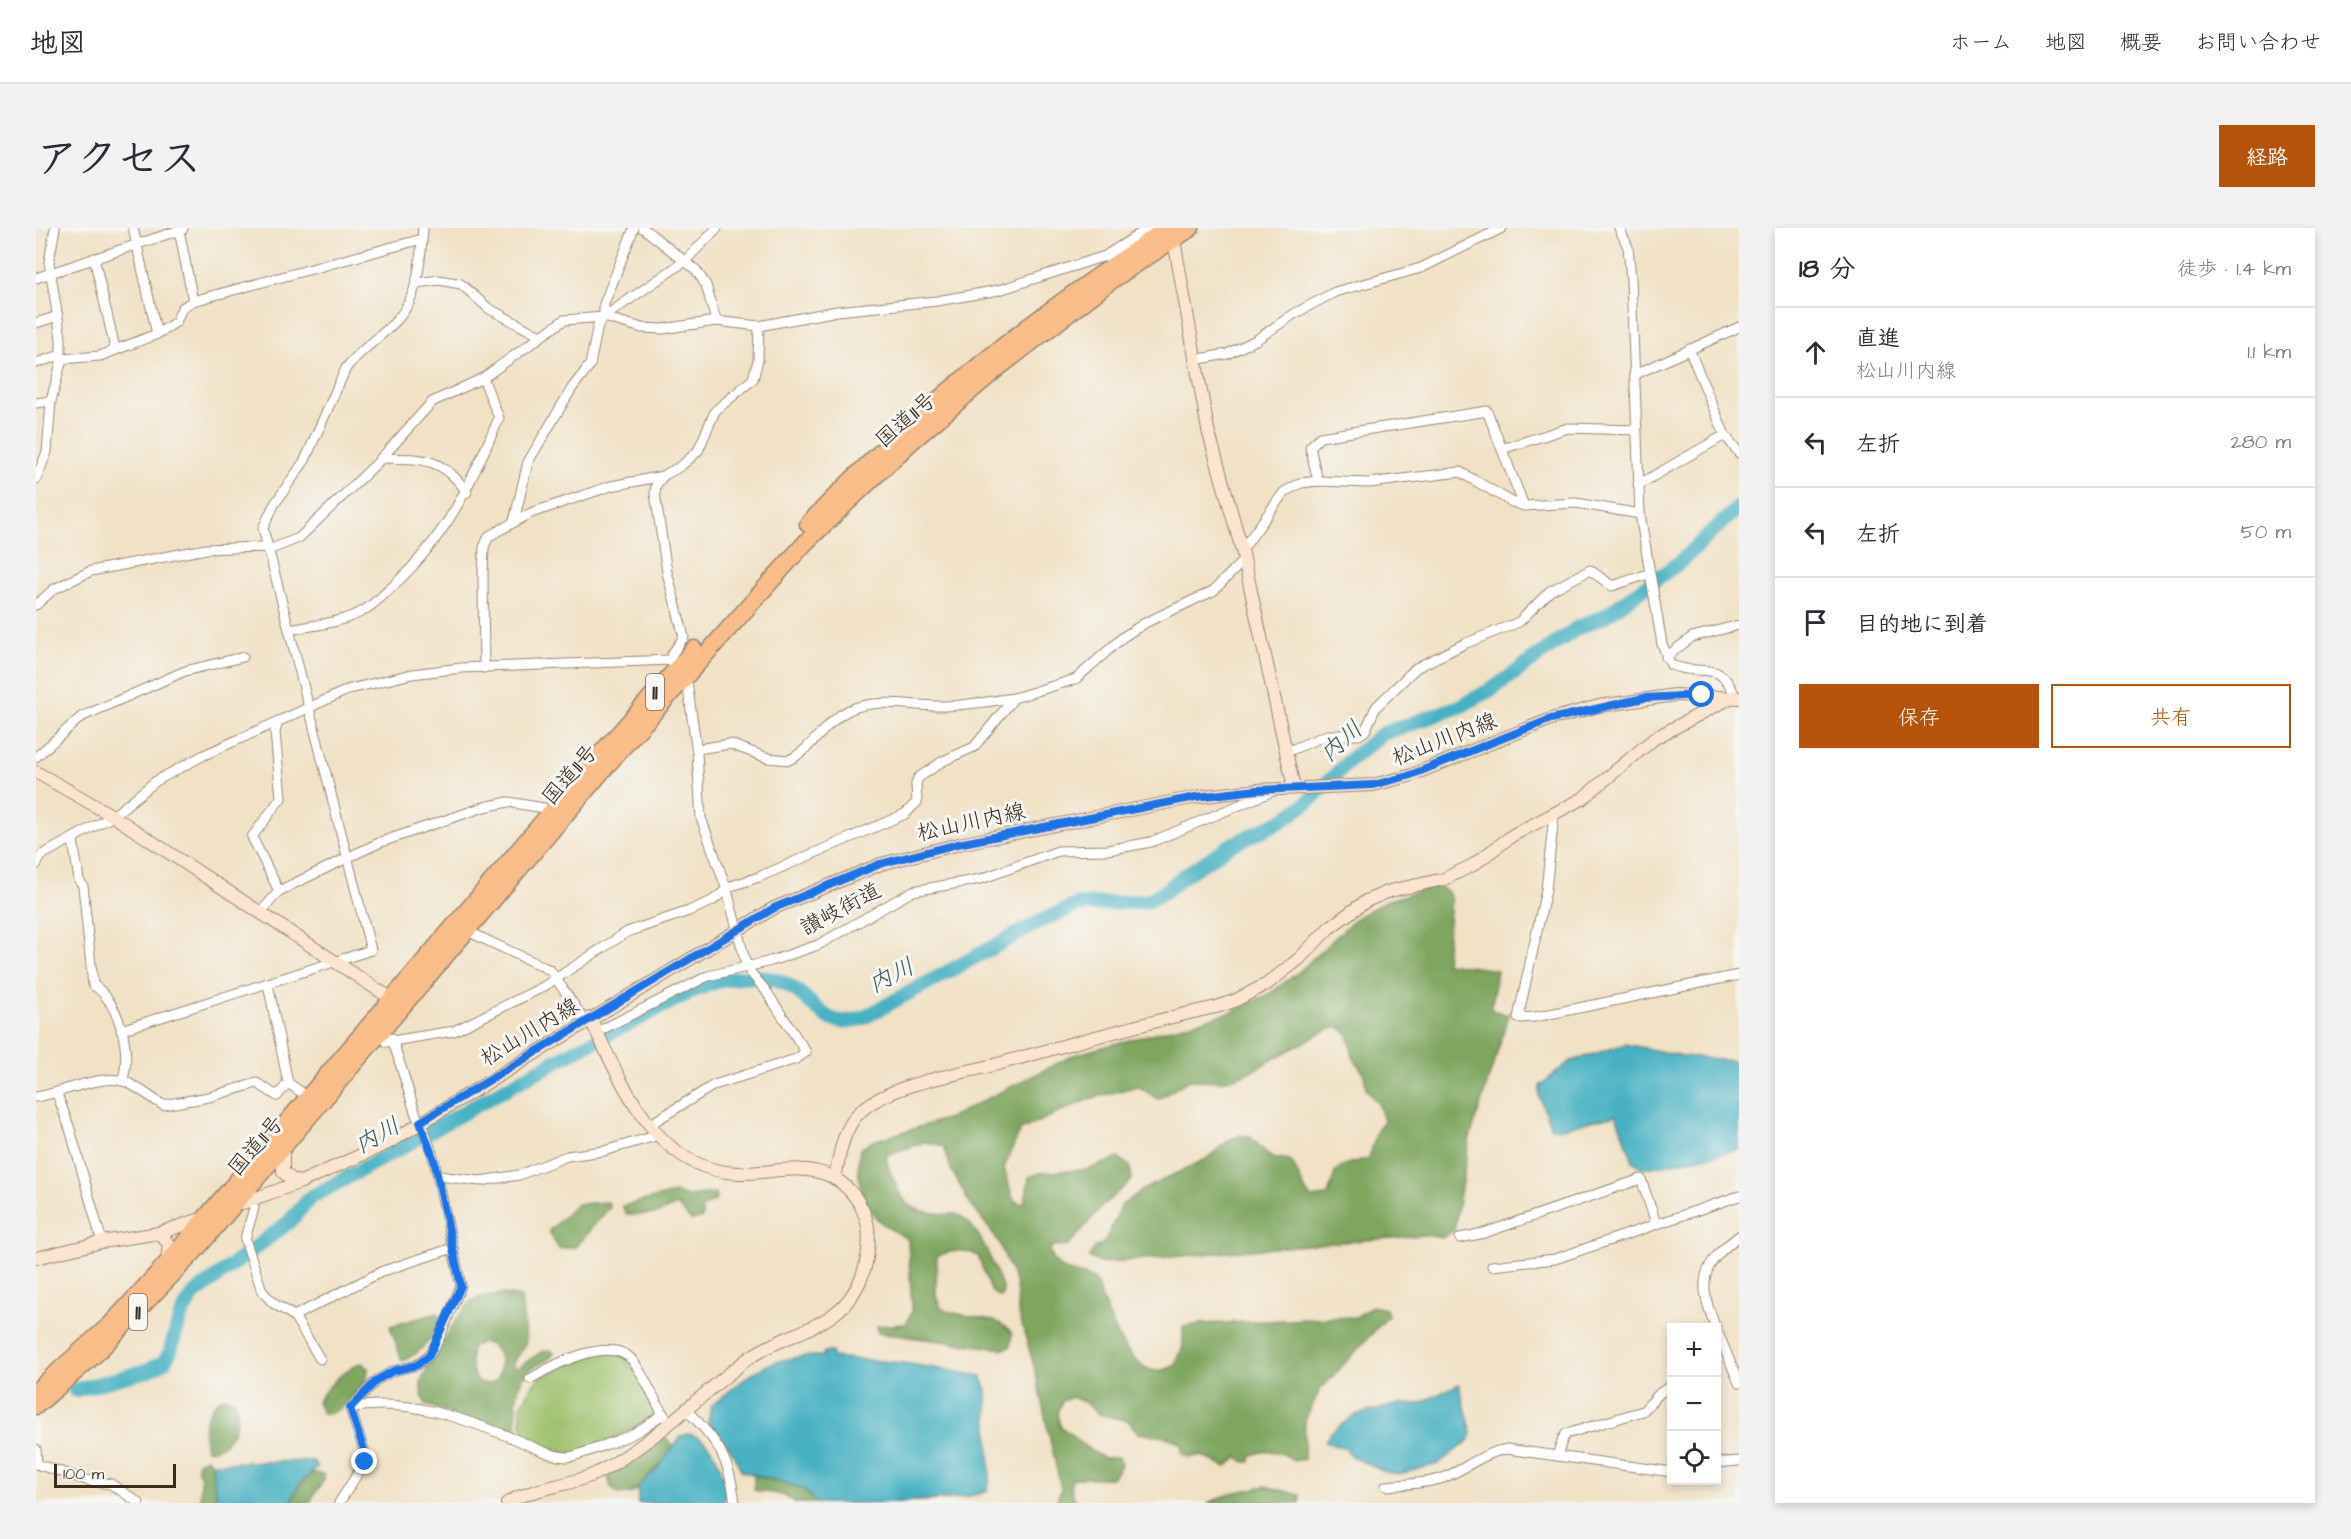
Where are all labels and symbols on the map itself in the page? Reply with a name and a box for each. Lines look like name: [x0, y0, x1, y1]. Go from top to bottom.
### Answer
street label: 国道11号: [869, 385, 943, 455]
road number: 11: [646, 674, 664, 710]
route start: [1688, 681, 1714, 707]
street label: 松山川内線: [1388, 705, 1501, 774]
water label: 内川: [1312, 713, 1371, 770]
street label: 国道11号: [535, 738, 605, 812]
street label: 松山川内線: [914, 796, 1028, 849]
street label: 讃岐街道: [795, 875, 887, 944]
water label: 内川: [862, 950, 921, 1002]
street label: 松山川内線: [475, 991, 585, 1074]
street label: 国道11号: [221, 1109, 291, 1183]
water label: 内川: [348, 1109, 407, 1162]
road number: 11: [129, 1294, 147, 1330]
route end: [351, 1448, 377, 1474]
scale bar: [54, 1461, 176, 1488]

